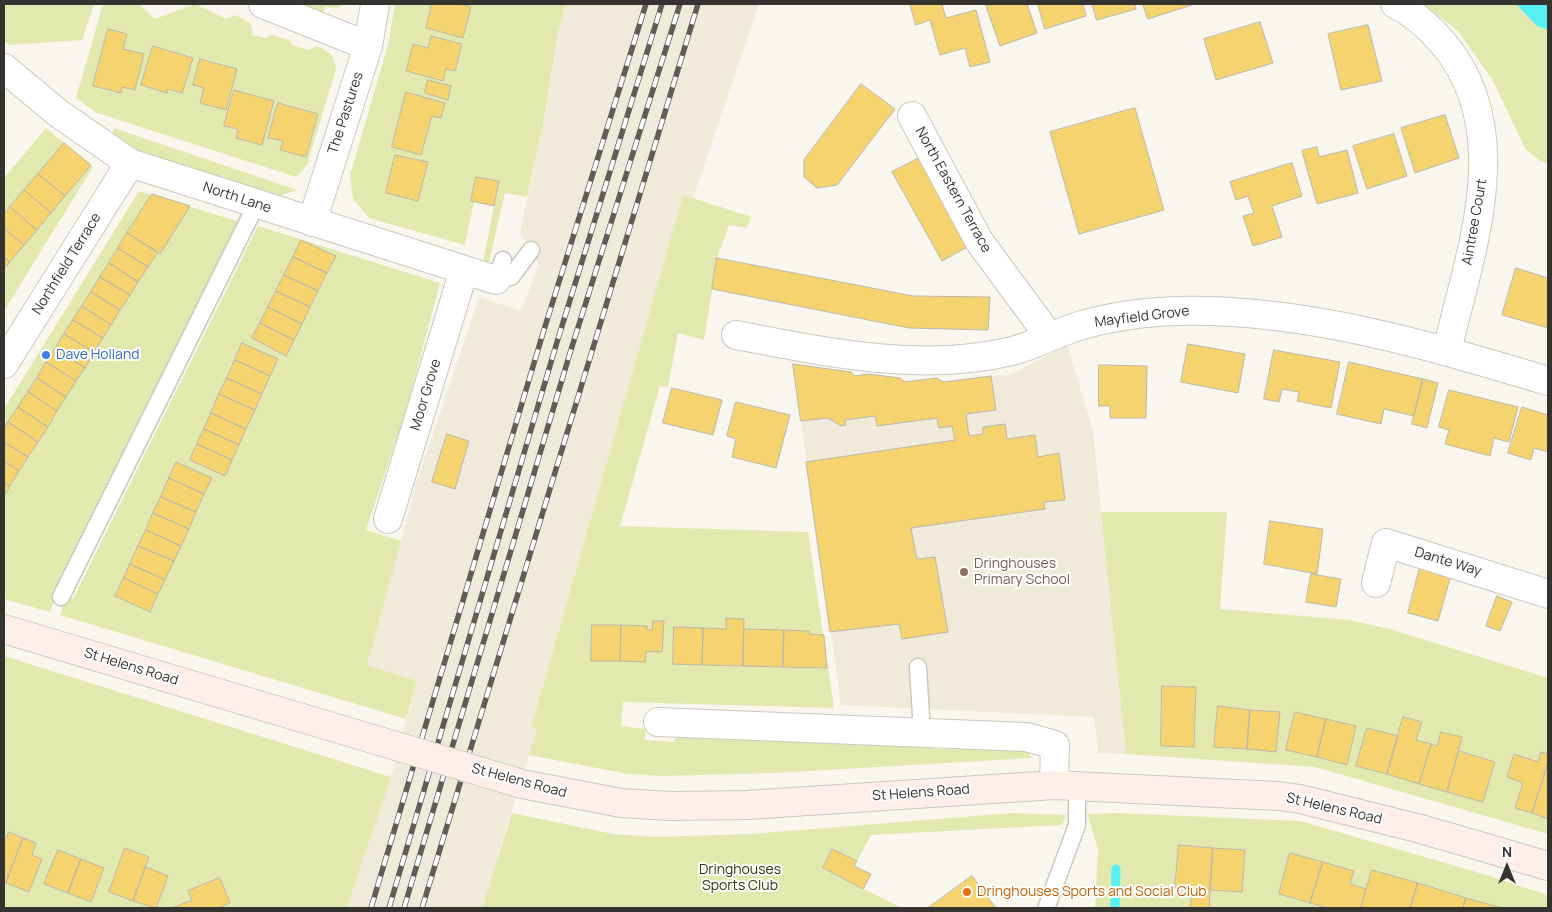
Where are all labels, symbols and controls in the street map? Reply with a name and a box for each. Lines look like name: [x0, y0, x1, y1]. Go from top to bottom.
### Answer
street label: The Pastures: [325, 70, 367, 156]
street label: North Eastern Terrace: [911, 124, 995, 256]
street label: Aintree Court: [1459, 178, 1491, 266]
street label: North Lane: [201, 179, 273, 217]
street label: Northfield Terrace: [29, 210, 105, 318]
street label: Mayfield Grove: [1094, 303, 1190, 331]
place label: Dave Holland: [56, 347, 139, 363]
marker: Dave Holland: [40, 349, 52, 361]
street label: Moor Grove: [407, 357, 445, 433]
street label: Dante Way: [1413, 544, 1483, 580]
place label: Dringhouses Primary School: [974, 556, 1070, 588]
marker: Dringhouses Primary School: [958, 566, 970, 578]
street label: St Helens Road: [82, 645, 180, 689]
street label: St Helens Road: [470, 760, 568, 802]
street label: St Helens Road: [872, 781, 970, 805]
street label: St Helens Road: [1285, 790, 1383, 828]
north arrow: [1482, 842, 1532, 892]
text: N: [1502, 842, 1512, 861]
park label: Dringhouses Sports Club: [699, 862, 781, 894]
place label: Dringhouses Sports and Social Club: [977, 884, 1207, 900]
marker: Dringhouses Sports and Social Club: [961, 886, 973, 898]

